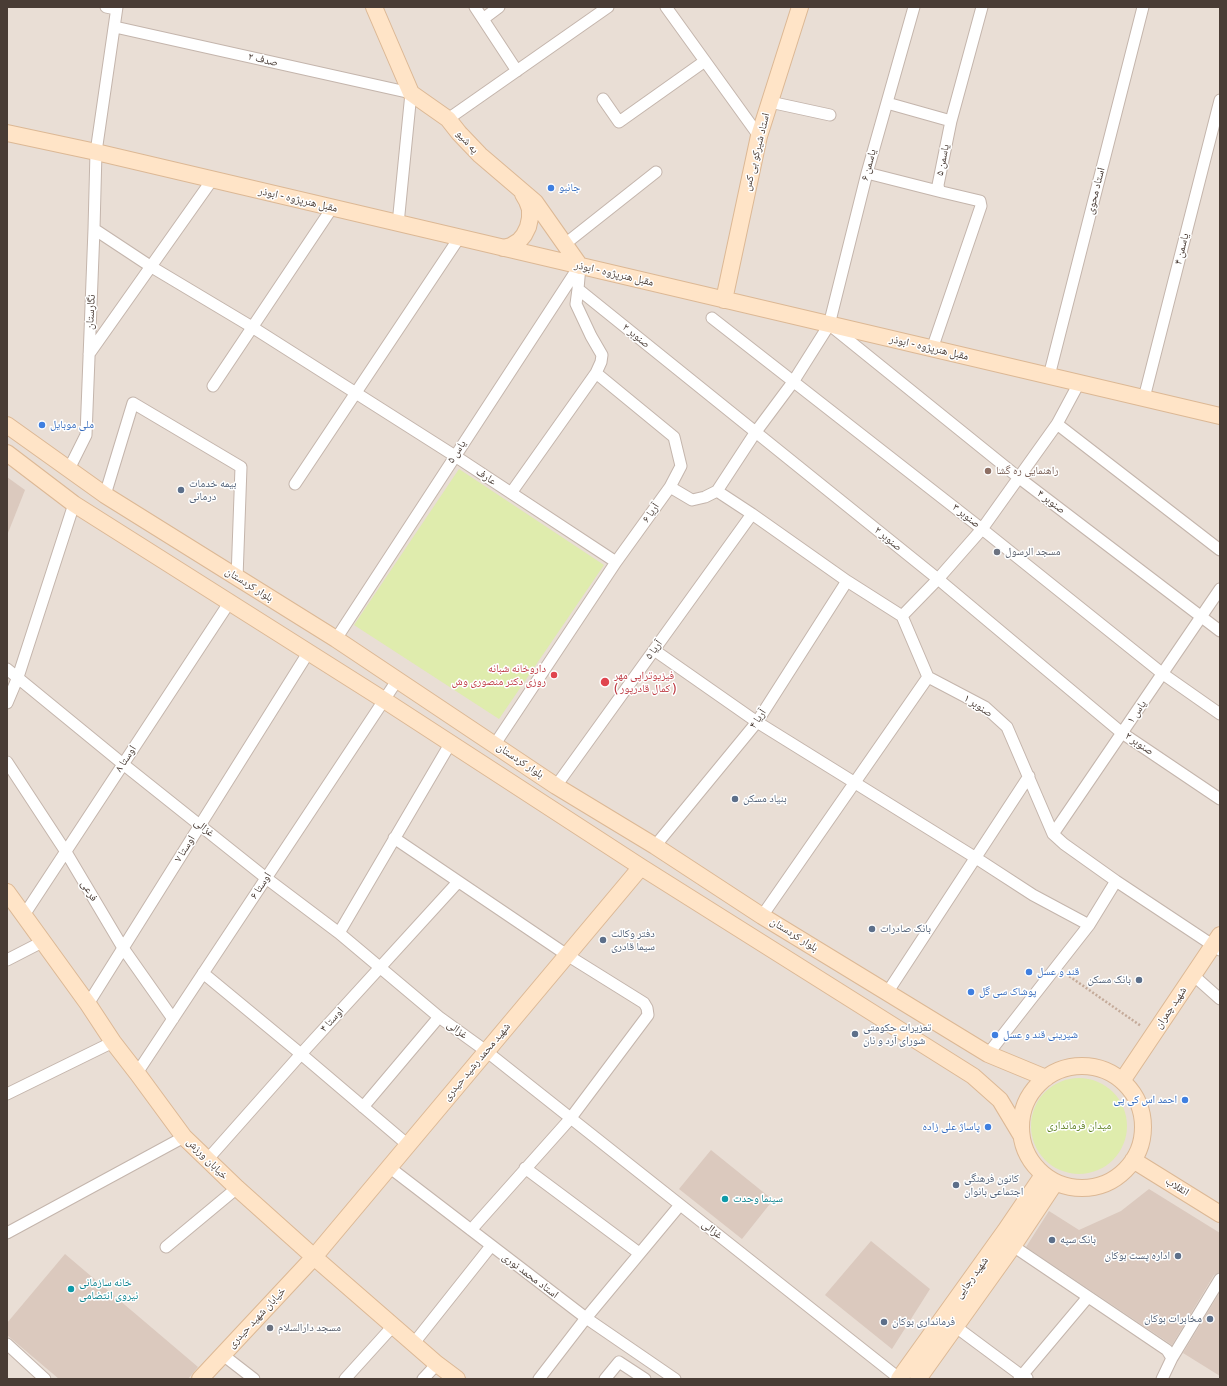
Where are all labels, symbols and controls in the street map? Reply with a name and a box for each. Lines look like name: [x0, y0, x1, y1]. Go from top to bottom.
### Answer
street label: صدف ۲: [247, 50, 279, 70]
street label: استاد شیرکو بی کس: [741, 112, 773, 192]
street label: په شیو: [453, 127, 481, 157]
street label: یاسمن ۵: [933, 143, 953, 177]
street label: یاسمن ۶: [858, 148, 880, 182]
street label: استاد محوی: [1084, 166, 1108, 216]
place label: جانبو: [559, 181, 580, 195]
marker: جانبو: [546, 183, 556, 193]
street label: مقبل هنرپژوه - ابوذر: [257, 184, 339, 216]
street label: یاسمن ۴: [1172, 232, 1192, 266]
street label: مقبل هنرپژوه - ابوذر: [573, 258, 655, 290]
street label: نگارستان: [83, 294, 99, 330]
street label: صنوبر ۲: [619, 321, 653, 351]
street label: مقبل هنرپژوه - ابوذر: [888, 332, 970, 364]
place label: ملی موبایل: [50, 418, 94, 432]
marker: ملی موبایل: [37, 420, 47, 430]
street label: یاس ۵: [445, 438, 469, 466]
place label: راهنمایی ره گشا: [996, 464, 1059, 478]
street label: عارف: [473, 465, 499, 489]
marker: راهنمایی ره گشا: [983, 466, 993, 476]
place label: بیمه خدمات درمانی: [189, 477, 236, 503]
marker: بیمه خدمات درمانی: [176, 485, 186, 495]
street label: صنوبر ۴: [1034, 487, 1068, 517]
street label: آریا ۶: [640, 501, 662, 525]
street label: صنوبر ۳: [949, 501, 983, 531]
street label: صنوبر ۲: [871, 524, 905, 554]
place label: مسجد الرسول: [1005, 545, 1061, 559]
marker: مسجد الرسول: [992, 547, 1002, 557]
street label: بلوار کردستان: [223, 565, 275, 605]
street label: آریا ۵: [643, 638, 665, 662]
place label: داروخانه شبانه روزی دکتر منصوری وش: [452, 662, 546, 688]
place label: فیزیوتراپی مهر ( کمال قادرپور ): [614, 669, 676, 695]
marker: داروخانه شبانه روزی دکتر منصوری وش: [549, 670, 559, 680]
marker: فیزیوتراپی مهر ( کمال قادرپور ): [599, 676, 611, 688]
street label: صنوبر ۱: [961, 692, 995, 720]
street label: یاس ۱: [1124, 698, 1150, 726]
street label: آریا ۴: [747, 707, 769, 731]
street label: صنوبر ۲: [1122, 730, 1156, 758]
street label: بلوار کردستان: [494, 740, 546, 782]
street label: اوستا ۸: [113, 743, 139, 775]
place label: بنیاد مسکن: [743, 792, 787, 806]
marker: بنیاد مسکن: [730, 794, 740, 804]
street label: غزالی: [191, 816, 217, 840]
street label: اوستا ۷: [172, 833, 198, 865]
street label: اوستا ۶: [248, 870, 274, 902]
street label: فرعی: [78, 878, 100, 904]
street label: بلوار کردستان: [768, 915, 820, 955]
place label: بانک صادرات: [880, 922, 931, 936]
marker: بانک صادرات: [867, 924, 877, 934]
place label: دفتر وکالت سیما قادری: [611, 927, 655, 953]
marker: دفتر وکالت سیما قادری: [598, 935, 608, 945]
place label: قند و عسل: [1037, 965, 1079, 979]
marker: قند و عسل: [1024, 967, 1034, 977]
place label: بانک مسکن: [1087, 973, 1131, 987]
marker: بانک مسکن: [1134, 975, 1144, 985]
street label: شهید چمران: [1152, 984, 1190, 1032]
place label: پوشاک سی گل: [979, 985, 1037, 999]
marker: پوشاک سی گل: [966, 987, 976, 997]
street label: اوستا ۴: [317, 1005, 347, 1035]
street label: غزالی: [444, 1018, 470, 1042]
street label: شهید محمد رشید حیدری: [441, 1020, 513, 1104]
place label: تعزیرات حکومتی شورای آرد و نان: [863, 1021, 931, 1047]
place label: شیرینی قند و عسل: [1003, 1028, 1078, 1042]
marker: تعزیرات حکومتی شورای آرد و نان: [850, 1029, 860, 1039]
marker: شیرینی قند و عسل: [990, 1030, 1000, 1040]
place label: احمد اس کی پی: [1113, 1093, 1177, 1107]
marker: احمد اس کی پی: [1180, 1095, 1190, 1105]
park label: میدان فرمانداری: [1047, 1119, 1111, 1133]
place label: پاساژ علی زاده: [923, 1120, 980, 1134]
marker: پاساژ علی زاده: [983, 1122, 993, 1132]
street label: خیابان ورزش: [184, 1136, 230, 1182]
place label: کانون فرهنگی اجتماعی بانوان: [964, 1172, 1023, 1198]
street label: انقلاب: [1163, 1175, 1191, 1199]
marker: کانون فرهنگی اجتماعی بانوان: [951, 1180, 961, 1190]
place label: سینما وحدت: [733, 1192, 783, 1206]
marker: سینما وحدت: [720, 1194, 730, 1204]
street label: غزالی: [699, 1218, 725, 1242]
place label: بانک سپه: [1060, 1233, 1096, 1247]
marker: بانک سپه: [1047, 1235, 1057, 1245]
place label: اداره پست بوکان: [1105, 1249, 1170, 1263]
street label: استاد محمد نوری: [499, 1250, 561, 1302]
marker: اداره پست بوکان: [1173, 1251, 1183, 1261]
street label: شهید رجایی: [952, 1255, 992, 1301]
place label: خانه سازمانی نیروی انتضامی: [79, 1276, 138, 1302]
marker: خانه سازمانی نیروی انتضامی: [66, 1284, 76, 1294]
street label: خیابان شهید حیدری: [225, 1285, 289, 1351]
place label: مخابرات بوکان: [1144, 1312, 1202, 1326]
marker: مخابرات بوکان: [1205, 1314, 1215, 1324]
place label: فرمانداری بوکان: [892, 1315, 955, 1329]
marker: فرمانداری بوکان: [879, 1317, 889, 1327]
place label: مسجد دارالسلام: [278, 1321, 341, 1335]
marker: مسجد دارالسلام: [265, 1323, 275, 1333]

